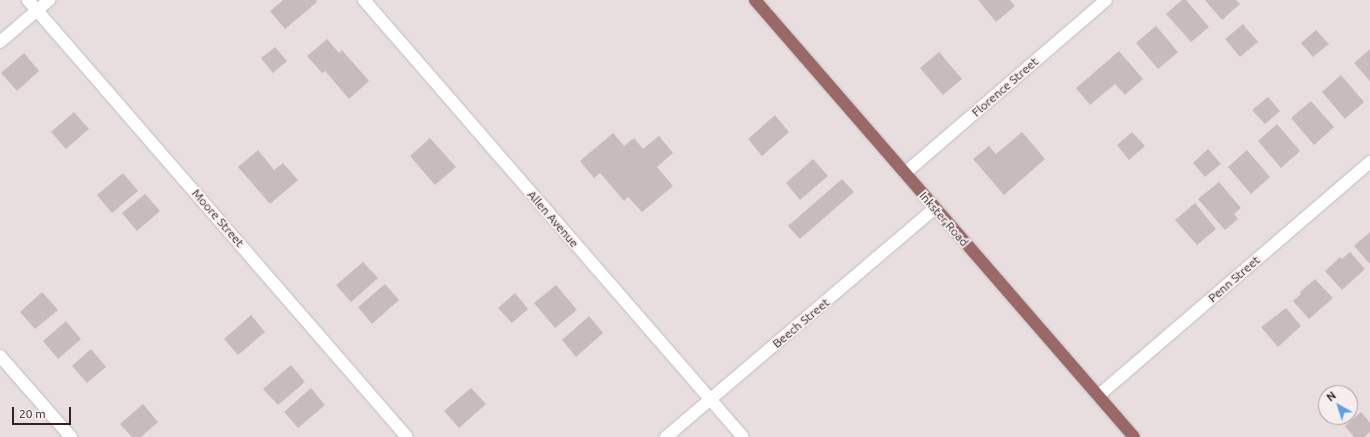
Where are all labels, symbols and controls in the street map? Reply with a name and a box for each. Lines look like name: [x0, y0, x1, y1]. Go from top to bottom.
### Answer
street label: Florence Street: [969, 54, 1041, 120]
street label: Moore Street: [189, 186, 247, 250]
street label: Allen Avenue: [524, 188, 582, 250]
street label: Inkster Road: [916, 189, 972, 249]
street label: Penn Street: [1205, 253, 1263, 305]
street label: Beech Street: [770, 295, 832, 351]
north arrow: [1318, 385, 1358, 425]
text: N: [1324, 389, 1338, 404]
scale bar: [14, 399, 73, 425]
text: 20 m: [19, 407, 46, 420]

